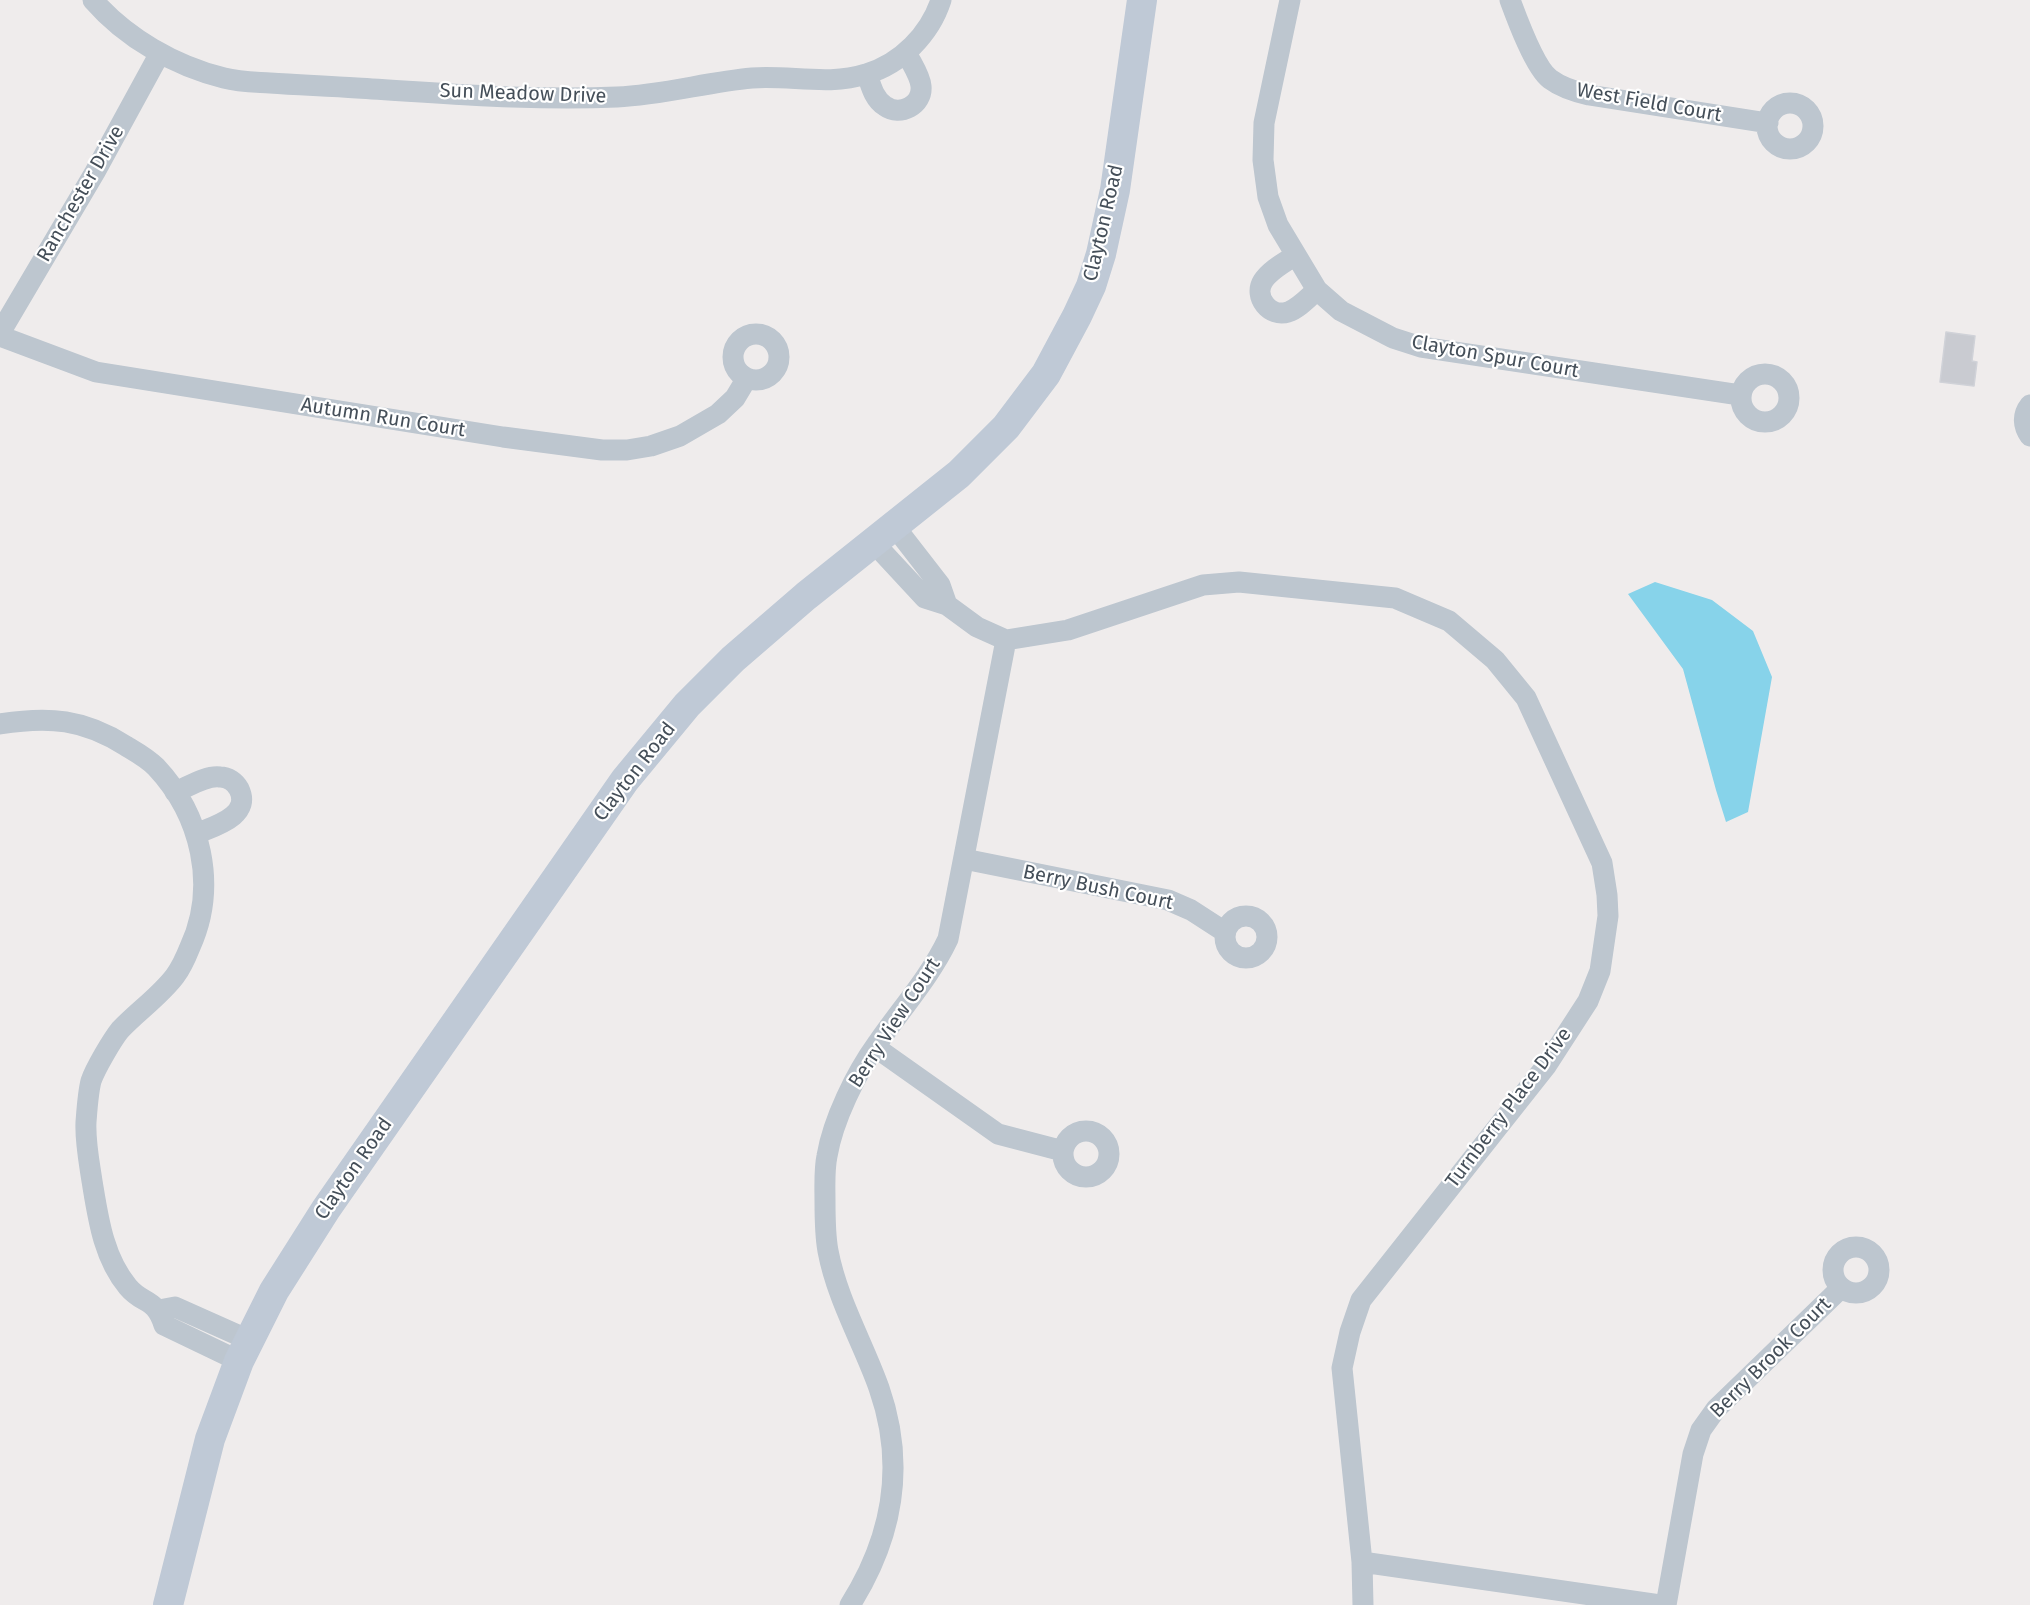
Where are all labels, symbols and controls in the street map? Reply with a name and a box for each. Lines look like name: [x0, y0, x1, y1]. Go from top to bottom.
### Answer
street label: West Field Court: [1575, 78, 1723, 128]
street label: Sun Meadow Drive: [439, 79, 607, 109]
street label: Ranchester Drive: [32, 121, 130, 267]
street label: Clayton Road: [1079, 162, 1129, 284]
street label: Clayton Spur Court: [1410, 330, 1580, 384]
street label: Autumn Run Court: [299, 393, 467, 443]
street label: Clayton Road: [589, 718, 681, 826]
street label: Berry Bush Court: [1021, 860, 1175, 916]
street label: Berry View Court: [844, 954, 946, 1092]
street label: Turnberry Place Drive: [1441, 1023, 1577, 1193]
street label: Clayton Road: [310, 1113, 398, 1225]
street label: Berry Brook Court: [1706, 1293, 1836, 1423]

